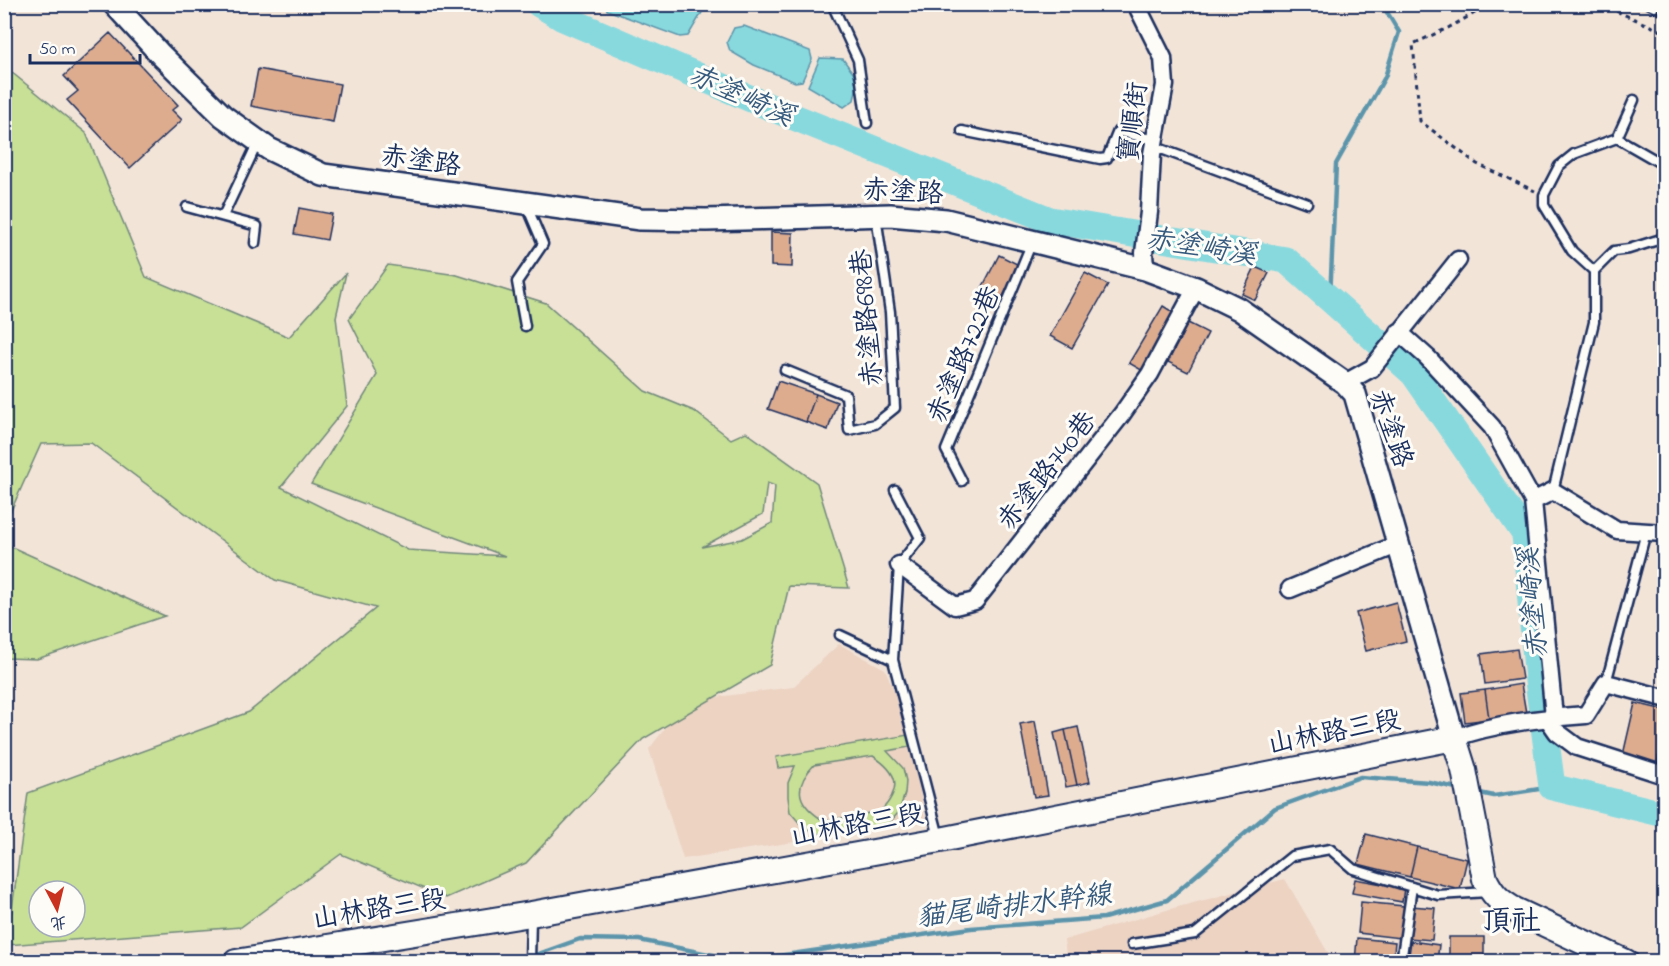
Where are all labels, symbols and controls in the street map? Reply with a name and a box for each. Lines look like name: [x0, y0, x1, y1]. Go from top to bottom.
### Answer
scale bar: [30, 27, 140, 65]
text: 50 m: [39, 37, 76, 63]
water label: 赤塗崎溪: [681, 56, 802, 140]
street label: 寶順街: [1110, 80, 1159, 165]
street label: 赤塗路: [378, 138, 463, 187]
street label: 赤塗路: [861, 172, 944, 215]
water label: 赤塗崎溪: [1142, 219, 1261, 278]
street label: 赤塗路698巷: [843, 247, 894, 388]
street label: 赤塗路722巷: [919, 280, 1012, 430]
street label: 赤塗路: [1358, 384, 1421, 473]
street label: 赤塗路740巷: [989, 404, 1107, 539]
water label: 赤塗崎溪: [1509, 543, 1560, 660]
street label: 山林路三段: [1264, 701, 1404, 765]
street label: 山林路三段: [788, 796, 927, 857]
water label: 貓尾崎排水幹線: [915, 875, 1116, 940]
north arrow: [27, 879, 87, 939]
street label: 山林路三段: [310, 881, 449, 940]
district label: 頂社: [1481, 901, 1541, 945]
text: 北: [49, 909, 68, 935]

